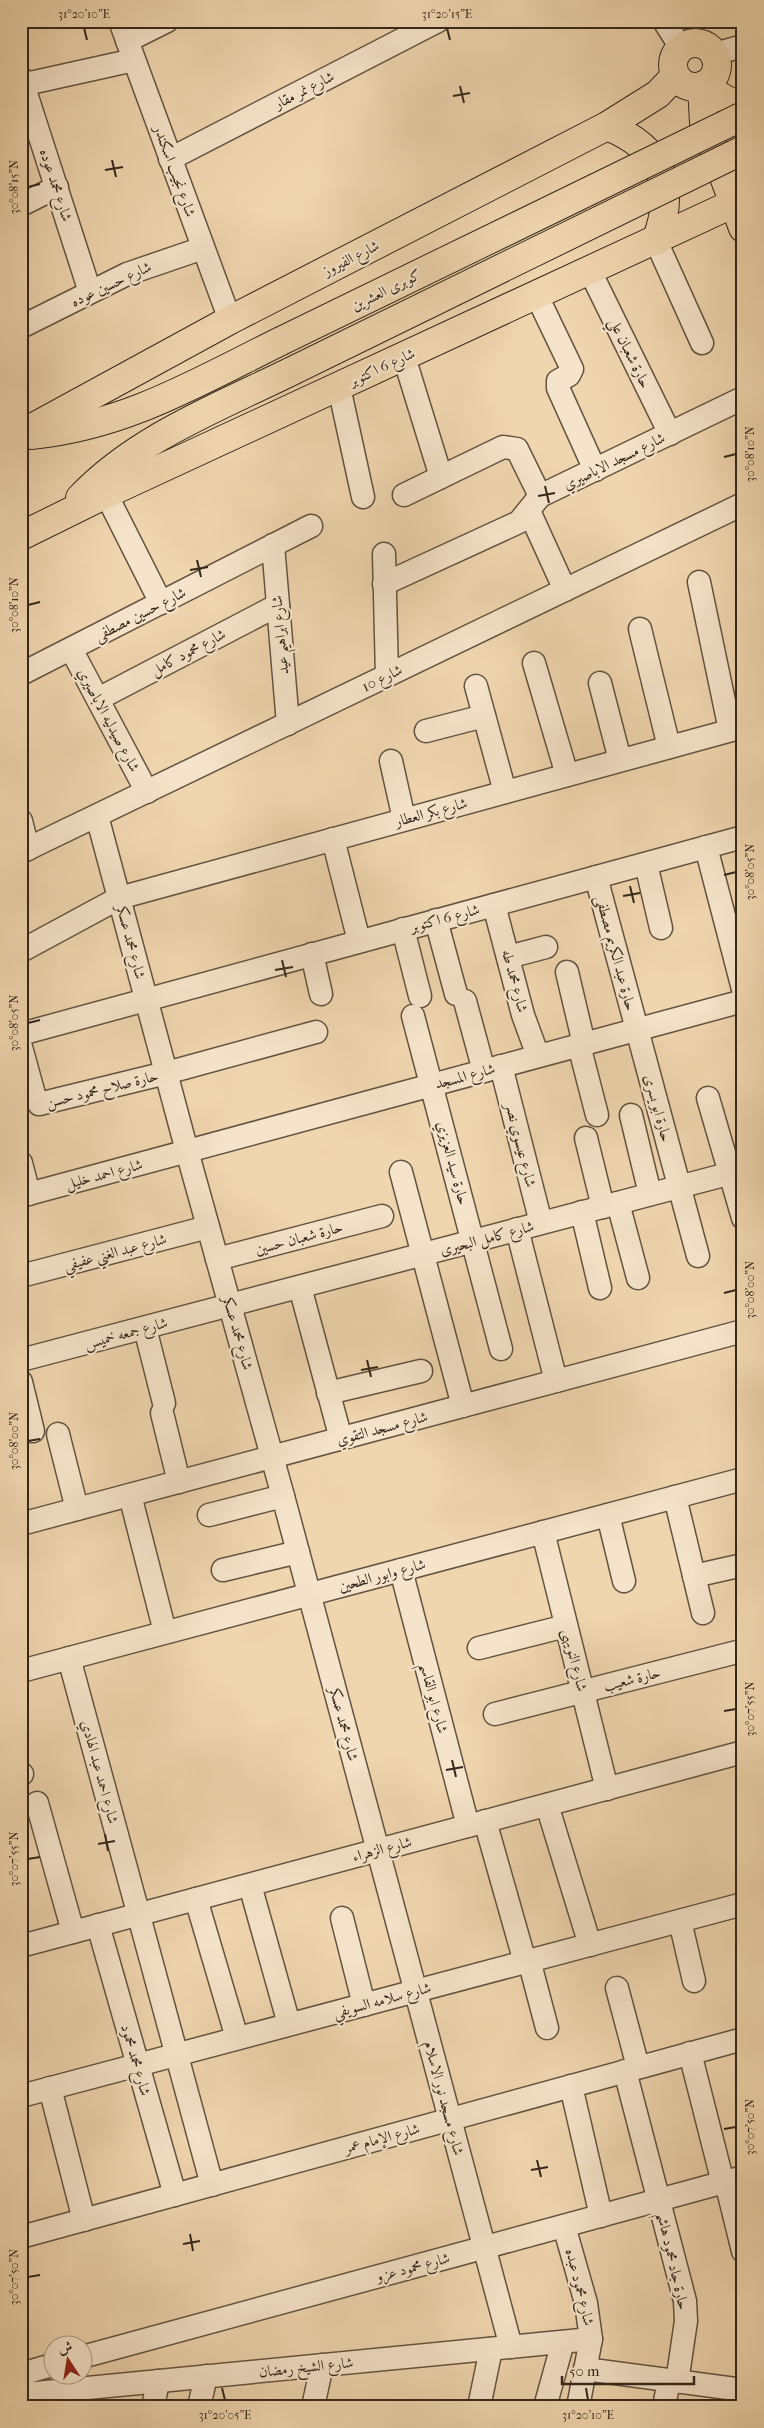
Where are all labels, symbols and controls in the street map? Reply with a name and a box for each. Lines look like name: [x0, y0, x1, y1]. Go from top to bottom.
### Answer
text: 31°20'10"E: [58, 7, 110, 21]
text: 31°20'15"E: [422, 7, 472, 21]
street label: شارع نمر مقار: [269, 67, 339, 117]
street label: شارع نجيب اسكندر: [146, 121, 200, 221]
street label: شارع محمد عوده: [32, 147, 76, 225]
text: 30°08'15"N: [7, 160, 21, 214]
street label: شارع الفيروز: [318, 236, 384, 284]
street label: شارع حسين عوده: [68, 257, 156, 314]
street label: كوبرى العشرين: [348, 265, 424, 315]
street label: حارة شعبان علي: [601, 315, 655, 393]
street label: شارع 6 اكتوبر: [344, 344, 420, 395]
text: 30°08'10"N: [743, 426, 757, 482]
street label: شارع مسجد الاباصيري: [560, 429, 670, 497]
text: 30°08'10"N: [7, 577, 21, 633]
street label: شارع حسين مصطفى: [91, 583, 191, 648]
street label: شارع ابراهيم عيد: [268, 594, 298, 675]
street label: شارع محمود كامل: [147, 625, 231, 683]
street label: شارع 10: [359, 661, 407, 699]
street label: شارع صيدليه الاباصيري: [71, 665, 144, 777]
street label: شارع بكر العطار: [391, 794, 470, 835]
text: 30°08'05"N: [743, 844, 757, 900]
street label: حارة عبد الكريم مصطفى: [588, 893, 640, 1014]
street label: شارع 6 اكتوبر: [406, 900, 483, 940]
street label: شارع محمد عسكر: [108, 901, 150, 982]
street label: شارع محمد طه: [494, 947, 532, 1016]
text: 30°08'05"N: [7, 995, 21, 1051]
street label: شارع المسجد: [433, 1059, 498, 1097]
street label: حارة صلاح محمود حسن: [44, 1066, 161, 1116]
street label: حارة ابو يسرى: [639, 1072, 676, 1144]
street label: شارع عيسوي نصر: [498, 1099, 540, 1190]
street label: حارة سيد العزيزي: [430, 1119, 473, 1208]
street label: شارع احمد خليل: [63, 1155, 146, 1197]
street label: شارع كامل البحيرى: [438, 1217, 537, 1263]
street label: حارة شعبان حسين: [253, 1218, 345, 1258]
street label: شارع عبد الغني عفيفي: [62, 1230, 170, 1279]
text: 30°08'00"N: [743, 1261, 757, 1319]
street label: شارع محمد عسكر: [214, 1292, 257, 1373]
street label: شارع جمعه خميس: [82, 1313, 171, 1357]
street label: شارع مسجد التقوي: [334, 1407, 431, 1453]
text: 30°08'00"N: [7, 1412, 21, 1470]
street label: شارع وابور الطحين: [337, 1555, 428, 1599]
street label: شارع النويهى: [555, 1627, 591, 1694]
street label: شارع ابو القاسم: [410, 1661, 452, 1737]
street label: حارة شعيب: [602, 1663, 663, 1696]
text: 30°07'55"N: [743, 1682, 757, 1736]
street label: شارع محمد عسكر: [321, 1683, 363, 1764]
street label: شارع احمد عبد الهادي: [74, 1718, 123, 1827]
text: 30°07'55"N: [7, 1832, 21, 1886]
street label: شارع الزهراء: [350, 1832, 415, 1869]
street label: شارع سلامه السويفي: [331, 1978, 434, 2027]
street label: شارع محمد محمود: [113, 2022, 155, 2099]
street label: شارع مسجد نور الاسلام: [416, 2039, 468, 2158]
text: 30°07'50"N: [743, 2099, 757, 2155]
street label: شارع الإمام عمر: [340, 2119, 423, 2161]
street label: حارة جاد محمود هاشم: [647, 2210, 693, 2313]
street label: شارع محمود عبده: [558, 2247, 598, 2328]
text: 30°07'50"N: [7, 2249, 21, 2305]
street label: شارع محمود عزو: [372, 2249, 453, 2290]
north arrow: [42, 2336, 92, 2386]
text: ش: [57, 2338, 74, 2358]
street label: شارع الشيخ رمضان: [258, 2353, 355, 2386]
scale bar: [562, 2353, 694, 2385]
text: 50 m: [569, 2362, 600, 2380]
text: 31°20'05"E: [199, 2408, 251, 2422]
text: 31°20'10"E: [562, 2408, 614, 2422]

